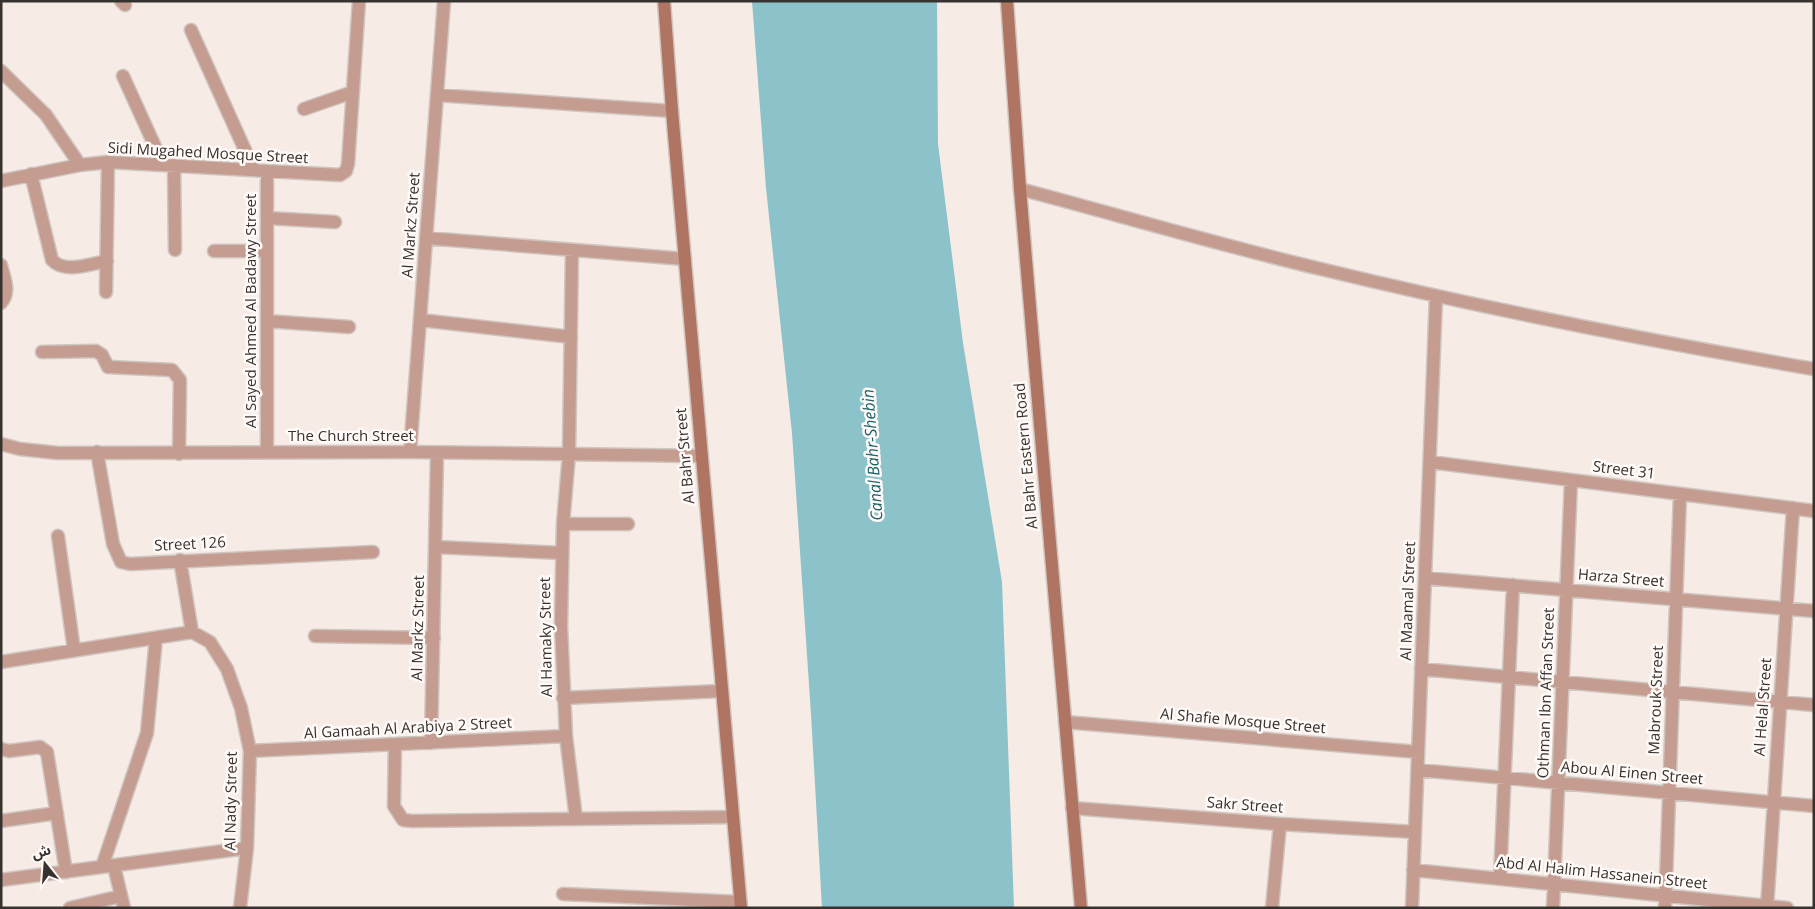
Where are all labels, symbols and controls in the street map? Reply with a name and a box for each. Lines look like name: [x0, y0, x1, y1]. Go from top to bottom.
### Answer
street label: Sidi Mugahed Mosque Street: [107, 137, 309, 167]
street label: Al Markz Street: [396, 171, 424, 278]
street label: Al Sayed Ahmed Al Badawy Street: [240, 194, 260, 428]
street label: Al Bahr Eastern Road: [1009, 382, 1041, 530]
water label: Canal Bahr-Shebin: [856, 388, 888, 522]
street label: Al Bahr Street: [670, 407, 698, 505]
street label: The Church Street: [288, 425, 414, 445]
street label: Street 31: [1592, 455, 1657, 483]
street label: Street 126: [154, 531, 226, 555]
street label: Al Maamal Street: [1395, 541, 1419, 661]
street label: Harza Street: [1577, 563, 1665, 591]
street label: Al Markz Street: [406, 575, 428, 681]
street label: Al Hamaky Street: [534, 577, 556, 697]
street label: Othman Ibn Affan Street: [1532, 607, 1558, 779]
street label: Mabrouk Street: [1643, 645, 1667, 755]
street label: Al Helal Street: [1749, 657, 1775, 757]
street label: Al Shafie Mosque Street: [1159, 703, 1327, 737]
street label: Al Gamaah Al Arabiya 2 Street: [303, 712, 512, 742]
street label: Al Nady Street: [219, 751, 241, 851]
street label: Abou Al Einen Street: [1560, 756, 1704, 788]
street label: Sakr Street: [1206, 791, 1284, 817]
north arrow: [20, 839, 70, 889]
text: ش: [29, 839, 53, 863]
street label: Abd Al Halim Hassanein Street: [1496, 851, 1709, 893]

